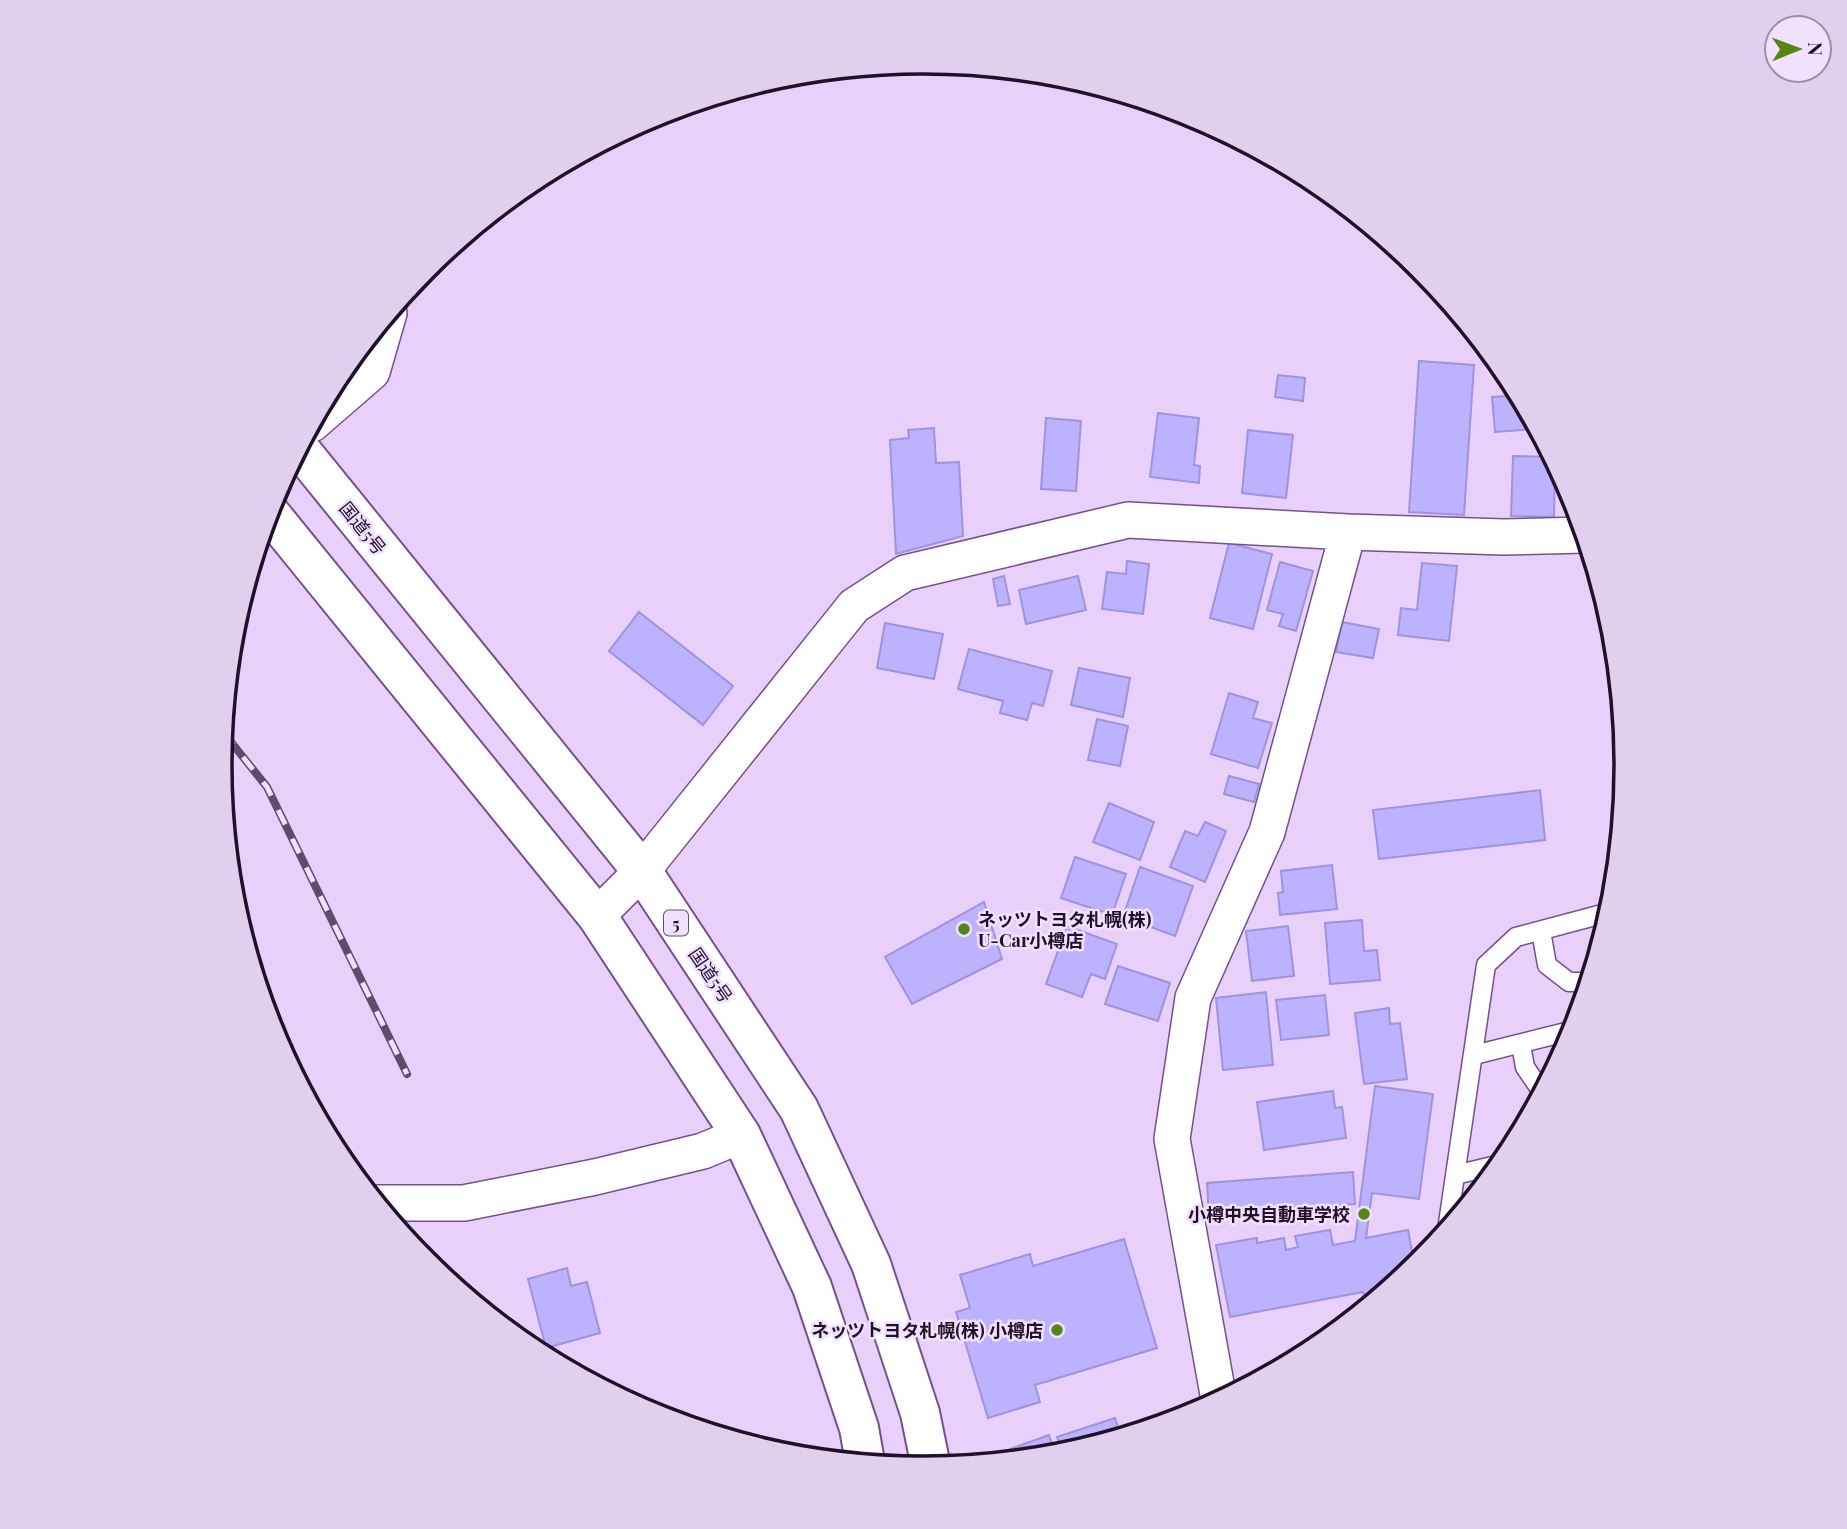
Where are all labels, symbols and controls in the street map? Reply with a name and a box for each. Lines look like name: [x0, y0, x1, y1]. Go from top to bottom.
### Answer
north arrow: [1763, 14, 1833, 84]
text: N: [1803, 42, 1829, 56]
street label: 国道5号: [334, 497, 392, 559]
place label: ネッツトヨタ札幌(株) U-Car小樽店: [978, 907, 1152, 952]
road number: 5: [664, 911, 688, 936]
marker: ネッツトヨタ札幌(株) U-Car小樽店: [956, 921, 972, 937]
street label: 国道5号: [684, 943, 738, 1007]
place label: 小樽中央自動車学校: [1188, 1202, 1350, 1226]
marker: 小樽中央自動車学校: [1356, 1206, 1372, 1222]
place label: ネッツトヨタ札幌(株) 小樽店: [811, 1318, 1043, 1342]
marker: ネッツトヨタ札幌(株) 小樽店: [1049, 1322, 1065, 1338]

